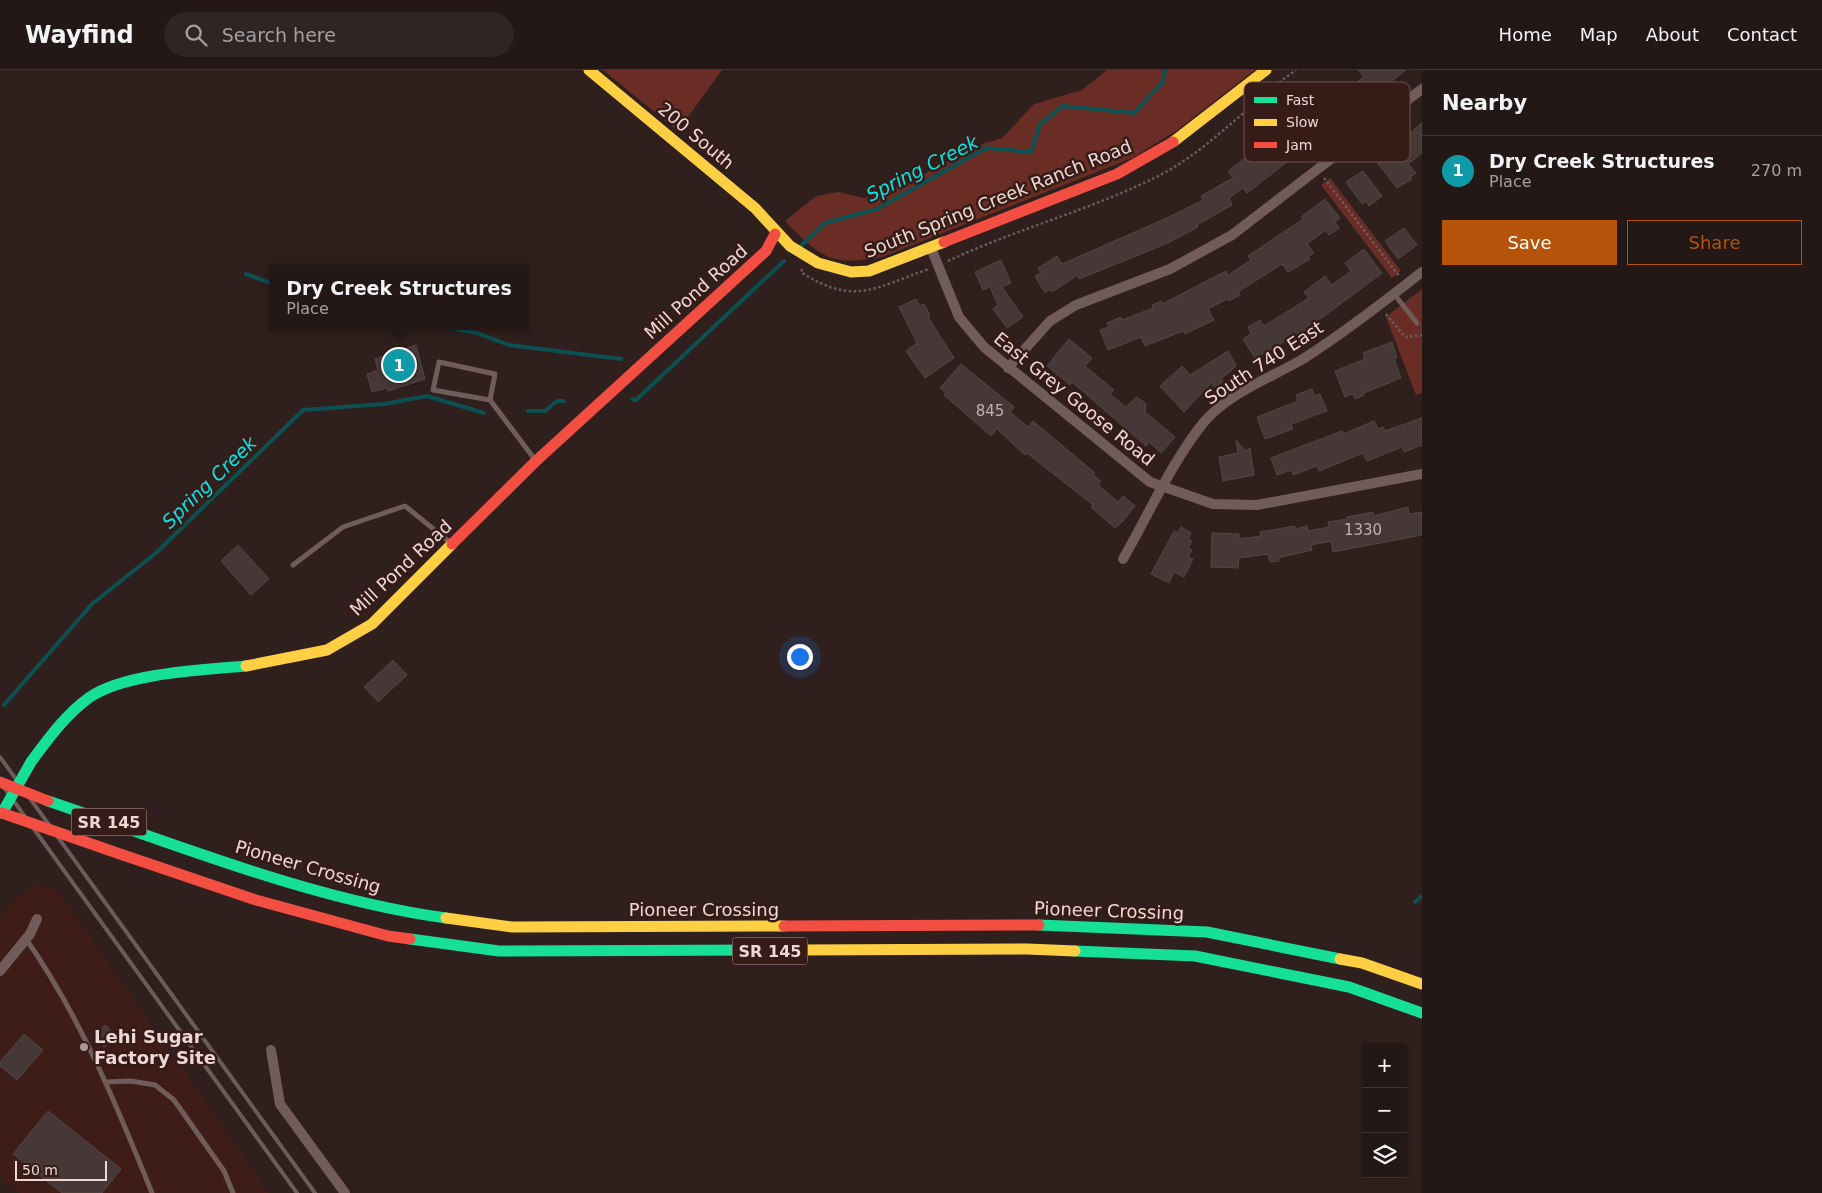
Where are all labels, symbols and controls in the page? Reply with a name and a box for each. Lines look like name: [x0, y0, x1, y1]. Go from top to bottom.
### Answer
search box: [164, 12, 514, 57]
text: Wayfind: [25, 21, 134, 49]
icon: search: [182, 21, 210, 49]
text: Search here: [222, 24, 336, 46]
text: Home: [1499, 24, 1552, 45]
text: Map: [1580, 24, 1618, 45]
text: About: [1646, 24, 1699, 45]
text: Contact: [1727, 24, 1797, 45]
legend: [1244, 82, 1410, 162]
text: Nearby: [1442, 91, 1527, 115]
text: Fast: [1286, 92, 1315, 108]
street label: 200 South: [654, 98, 738, 173]
text: Slow: [1286, 114, 1319, 130]
water label: Spring Creek: [862, 130, 983, 206]
street label: South Spring Creek Ranch Road: [861, 135, 1135, 262]
text: Jam: [1285, 137, 1312, 153]
text: Dry Creek Structures: [1489, 150, 1715, 172]
text: 1: [1452, 161, 1464, 180]
text: 270 m: [1751, 161, 1802, 180]
text: Place: [1489, 172, 1532, 191]
button: Save: [1442, 220, 1617, 265]
button: Share: [1627, 220, 1802, 265]
street label: Mill Pond Road: [640, 240, 751, 343]
popup: [269, 265, 529, 330]
text: Dry Creek Structures: [286, 277, 512, 299]
text: Place: [286, 299, 329, 318]
street label: South 740 East: [1201, 316, 1327, 409]
street label: East Grey Goose Road: [990, 327, 1159, 470]
pin: 1: [383, 346, 415, 384]
house number: 845: [976, 402, 1004, 420]
water label: Spring Creek: [157, 431, 262, 533]
street label: Mill Pond Road: [346, 515, 456, 620]
house number: 1330: [1344, 521, 1382, 539]
your location: [787, 644, 813, 670]
road number: SR 145: [72, 809, 146, 836]
street label: Pioneer Crossing: [233, 836, 383, 897]
street label: Pioneer Crossing: [1034, 897, 1185, 924]
street label: Pioneer Crossing: [629, 899, 779, 920]
road number: SR 145: [732, 938, 808, 964]
place label: Lehi Sugar Factory Site: [94, 1026, 216, 1068]
marker: Lehi Sugar Factory Site: [78, 1041, 90, 1053]
map controls: [1362, 1043, 1407, 1178]
button: +: [1362, 1043, 1407, 1088]
button: −: [1362, 1088, 1407, 1133]
button: layers: [1362, 1133, 1407, 1178]
scale bar: [15, 1158, 108, 1181]
text: 50 m: [22, 1162, 58, 1178]

